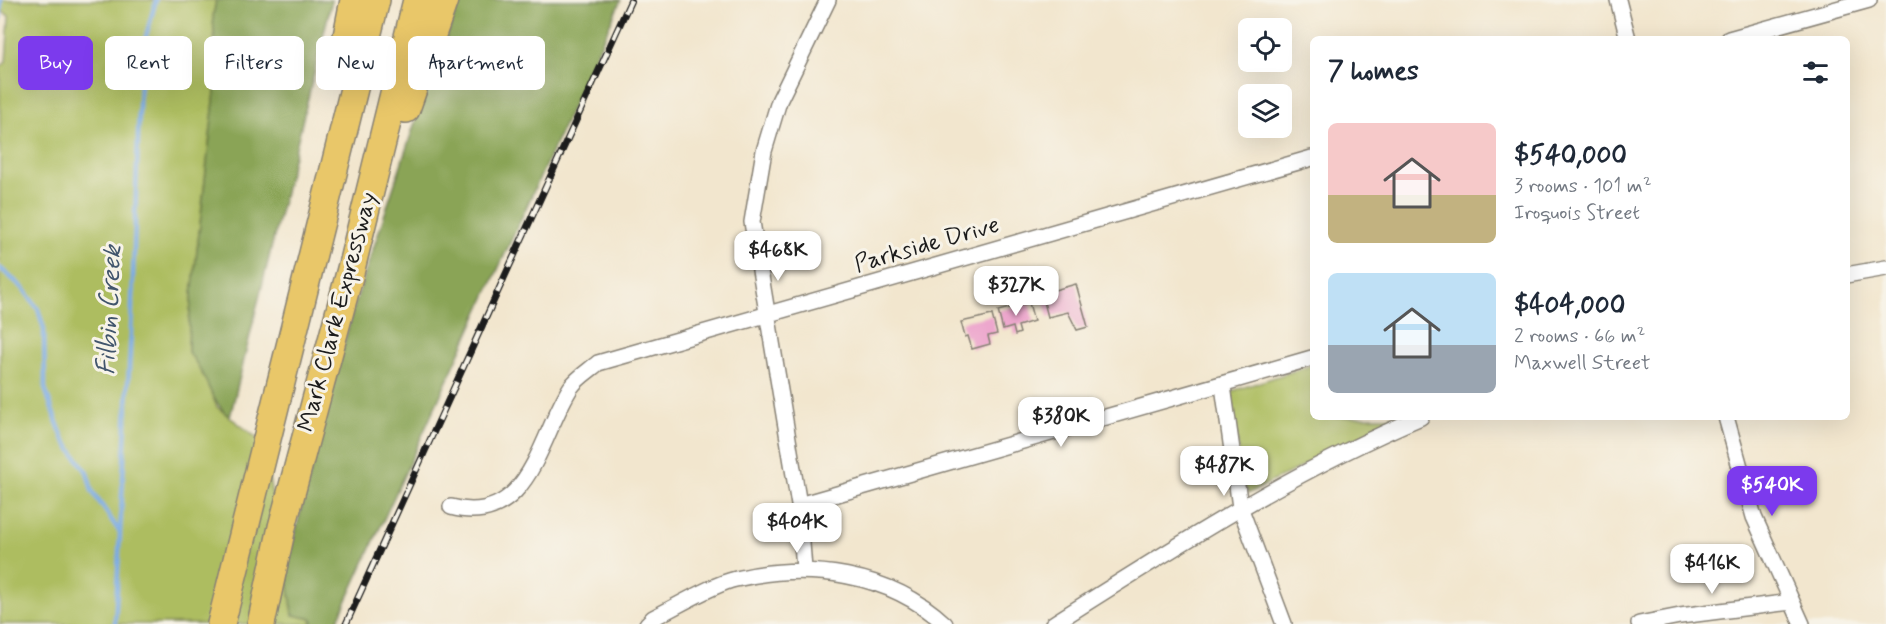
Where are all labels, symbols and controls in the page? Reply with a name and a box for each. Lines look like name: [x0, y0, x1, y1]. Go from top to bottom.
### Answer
map controls: [1238, 18, 1292, 138]
button: locate: [1238, 18, 1292, 72]
chip: Buy: [18, 36, 93, 90]
chip: Rent: [105, 36, 192, 90]
chip: Filters: [204, 36, 304, 90]
chip: New: [316, 36, 396, 90]
chip: Apartment: [408, 36, 545, 90]
text: 7 homes: [1328, 55, 1419, 89]
icon: filters: [1799, 56, 1832, 89]
button: layers: [1238, 84, 1292, 138]
text: $540,000: [1514, 139, 1627, 173]
icon: home: [1376, 147, 1448, 219]
text: 3 rooms · 101 m²: [1514, 173, 1652, 200]
street label: Mark Clark Expressway: [291, 189, 385, 435]
text: Iroquois Street: [1514, 200, 1640, 227]
street label: Parkside Drive: [851, 210, 1003, 280]
pin: $468K: [736, 231, 820, 282]
text: $468K: [748, 237, 808, 264]
water label: Filbin Creek: [90, 242, 130, 376]
pin: $327K: [974, 266, 1058, 317]
text: $327K: [988, 272, 1044, 299]
text: $404,000: [1514, 289, 1625, 323]
icon: home: [1376, 297, 1448, 369]
text: 2 rooms · 66 m²: [1514, 323, 1645, 350]
text: Maxwell Street: [1514, 350, 1650, 377]
pin: $380K: [1019, 397, 1103, 448]
text: $380K: [1032, 403, 1090, 430]
pin: $487K: [1182, 446, 1266, 497]
text: $487K: [1194, 452, 1254, 479]
pin: $540K: [1730, 466, 1814, 517]
text: $540K: [1741, 472, 1803, 499]
pin: $404K: [755, 503, 839, 554]
text: $404K: [767, 509, 827, 536]
pin: $416K: [1670, 544, 1754, 595]
text: $416K: [1684, 550, 1740, 577]

